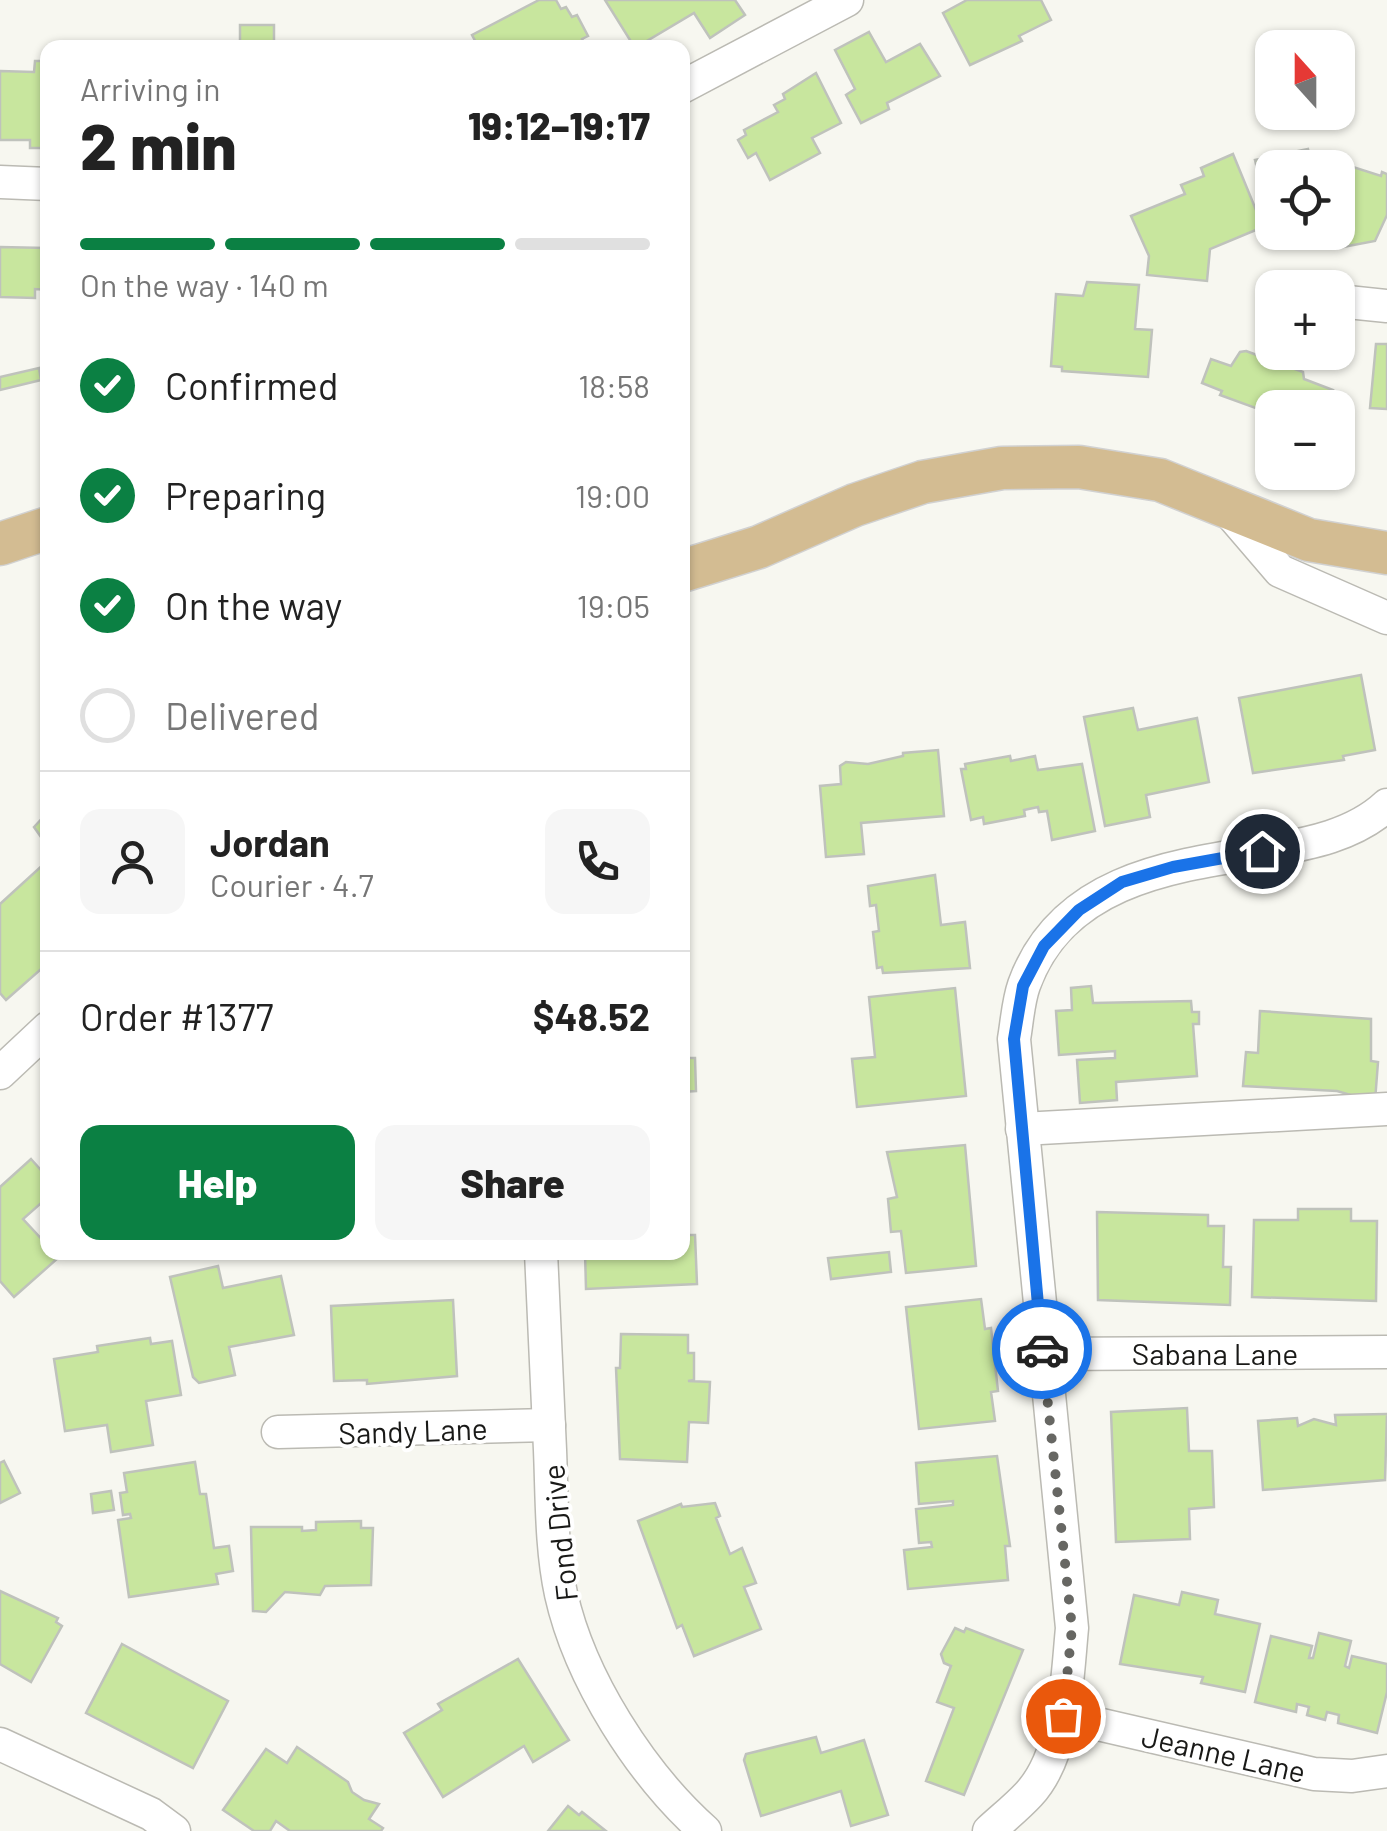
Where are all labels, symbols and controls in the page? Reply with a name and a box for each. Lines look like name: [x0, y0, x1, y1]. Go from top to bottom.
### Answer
north arrow: [1255, 30, 1355, 130]
map controls: [1255, 30, 1355, 490]
text: Arriving in: [80, 69, 220, 107]
text: 19:12–19:17: [468, 102, 650, 148]
text: 2 min: [80, 105, 237, 183]
button: locate: [1255, 150, 1355, 250]
text: On the way · 140 m: [80, 265, 329, 303]
button: +: [1255, 270, 1355, 370]
icon: check: [80, 358, 135, 413]
text: Confirmed: [165, 362, 338, 408]
text: 18:58: [578, 366, 650, 404]
button: −: [1255, 390, 1355, 490]
icon: check: [80, 468, 135, 523]
text: Preparing: [165, 472, 326, 518]
text: 19:00: [575, 476, 650, 514]
icon: check: [80, 578, 135, 633]
text: On the way: [165, 582, 342, 628]
text: 19:05: [577, 586, 650, 624]
text: Delivered: [165, 692, 319, 738]
button: person: [80, 809, 185, 914]
button: phone: [545, 809, 650, 914]
pin: [1220, 809, 1305, 894]
text: Jordan: [210, 819, 330, 865]
icon: home: [1235, 824, 1290, 879]
text: Courier · 4.7: [210, 865, 374, 903]
text: Order #1377: [80, 993, 274, 1039]
text: $48.52: [533, 993, 650, 1039]
button: Help: [80, 1125, 355, 1240]
button: Share: [375, 1125, 650, 1240]
courier: [992, 1299, 1092, 1399]
icon: car: [1015, 1322, 1070, 1377]
street label: Sabana Lane: [1132, 1335, 1298, 1371]
street label: Sandy Lane: [338, 1409, 488, 1451]
street label: Fond Drive: [534, 1463, 584, 1603]
pin: [1021, 1674, 1106, 1759]
icon: bag: [1036, 1689, 1091, 1744]
street label: Jeanne Lane: [1139, 1717, 1309, 1789]

